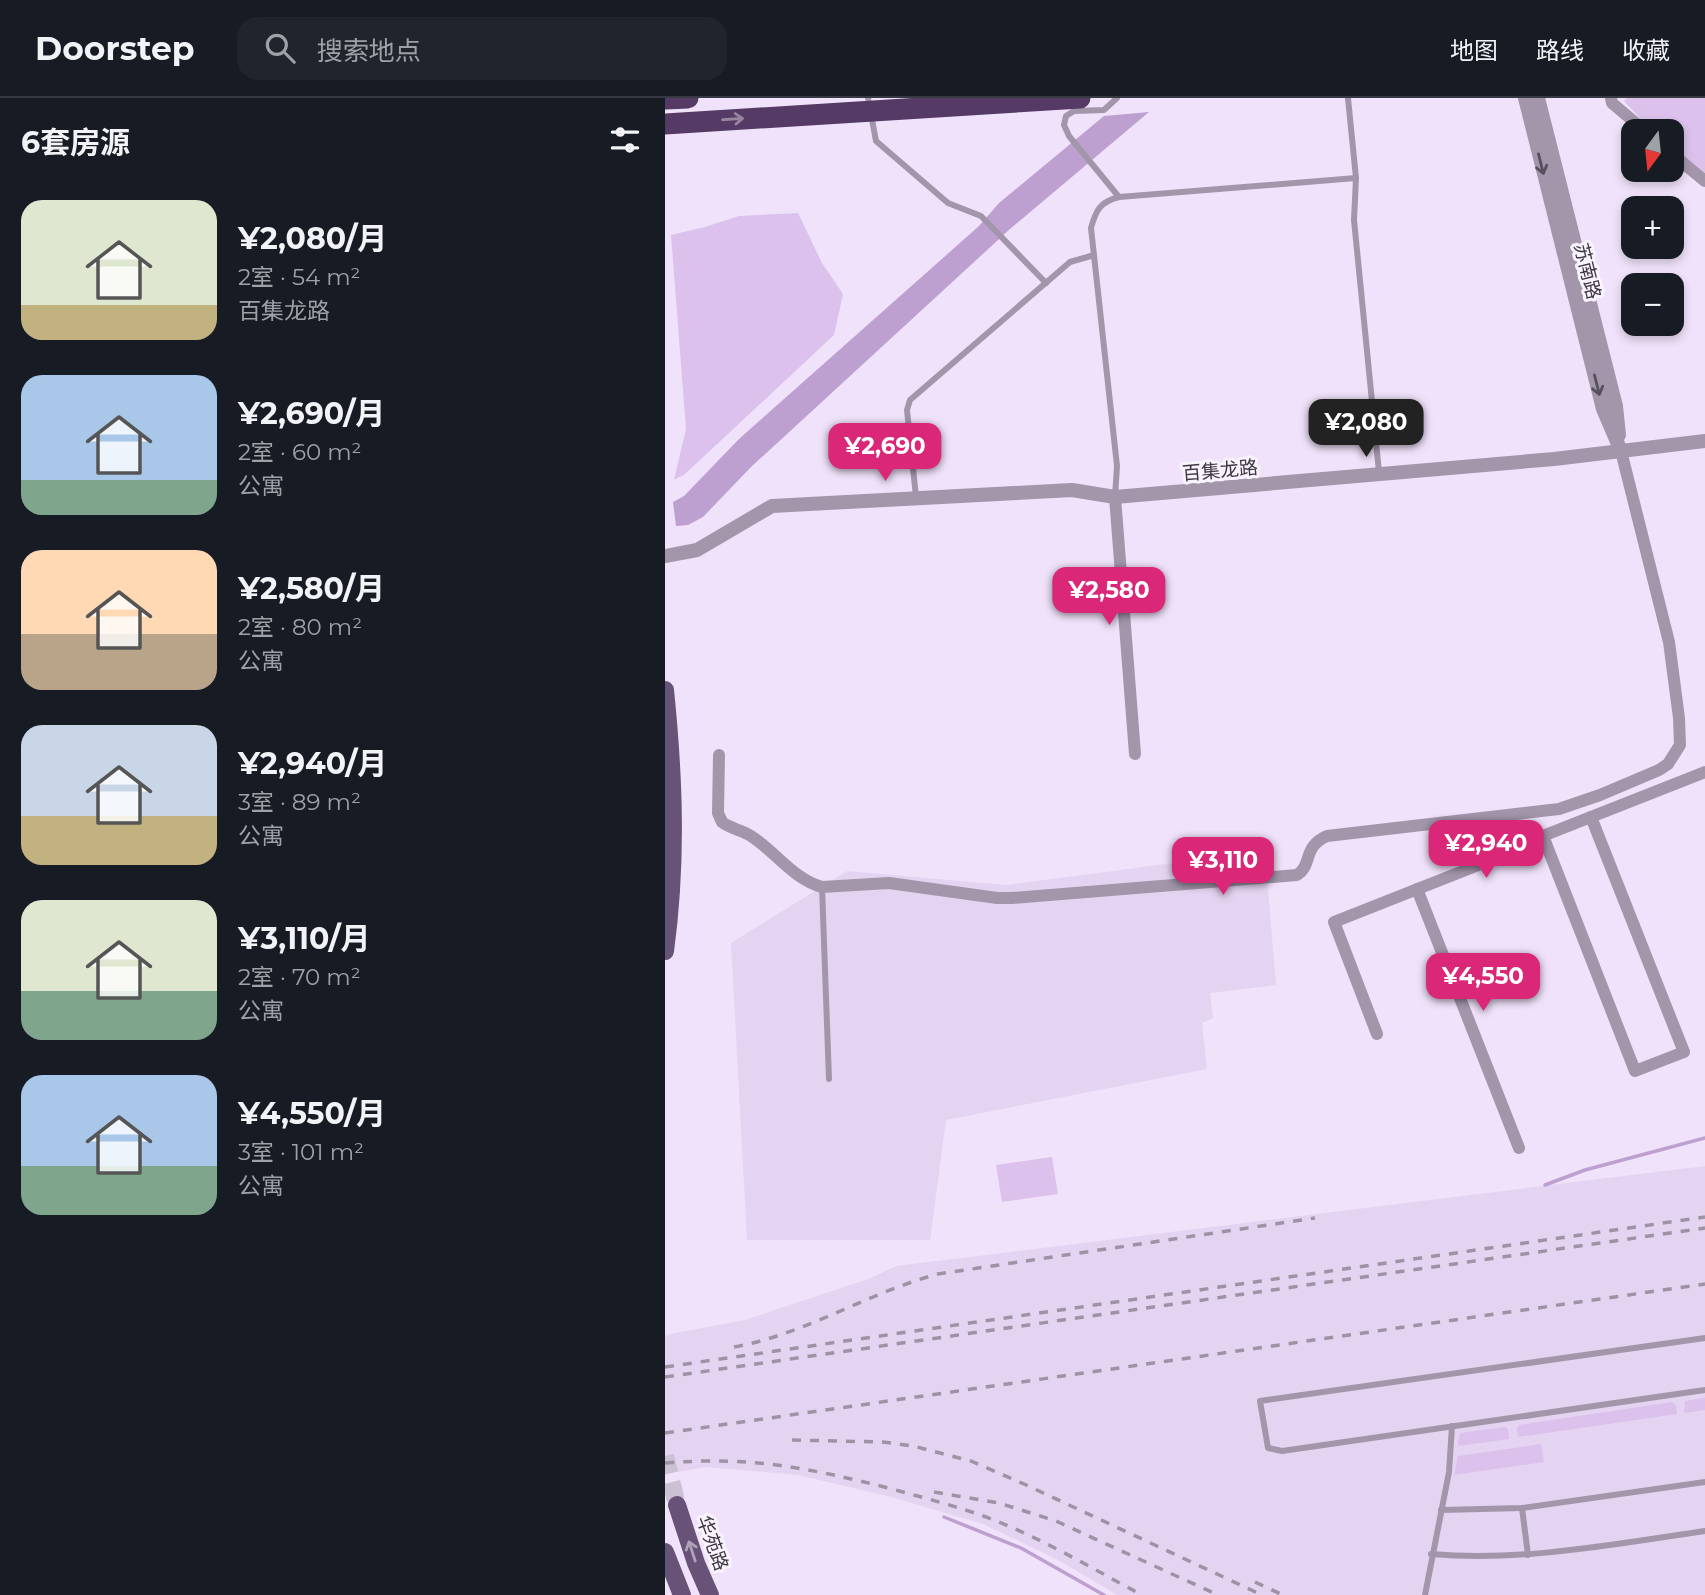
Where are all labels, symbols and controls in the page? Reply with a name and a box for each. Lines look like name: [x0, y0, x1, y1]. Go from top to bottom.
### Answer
search box: [237, 17, 727, 80]
text: Doorstep: [35, 28, 195, 68]
icon: search: [261, 29, 299, 67]
text: 搜索地点: [317, 35, 421, 67]
text: 地图: [1450, 36, 1498, 65]
text: 路线: [1536, 36, 1584, 65]
text: 收藏: [1622, 36, 1670, 65]
one-way arrow: [721, 113, 744, 126]
north arrow: [1621, 119, 1683, 182]
map controls: [1621, 119, 1684, 336]
icon: filters: [606, 121, 644, 159]
text: 6套房源: [21, 124, 130, 161]
one-way arrow: [1535, 152, 1548, 175]
button: +: [1621, 196, 1684, 259]
text: ¥2,080/月: [238, 220, 387, 257]
icon: home: [77, 228, 161, 312]
street label: 苏南路: [1569, 241, 1606, 302]
text: 2室 · 54 m²: [238, 263, 360, 291]
button: −: [1621, 273, 1684, 336]
text: 百集龙路: [238, 297, 330, 325]
one-way arrow: [1591, 373, 1604, 396]
text: ¥2,690/月: [238, 395, 385, 432]
pin: ¥2,080: [1309, 400, 1423, 459]
icon: home: [77, 403, 161, 487]
text: ¥2,080: [1325, 408, 1407, 436]
pin: ¥2,690: [828, 424, 942, 483]
text: ¥2,690: [844, 432, 926, 460]
text: 2室 · 60 m²: [238, 438, 361, 466]
street label: 百集龙路: [1181, 456, 1259, 485]
text: 公寓: [238, 472, 284, 500]
pin: ¥2,580: [1052, 568, 1166, 627]
text: ¥2,580/月: [238, 570, 385, 607]
text: ¥2,580: [1068, 576, 1150, 604]
icon: home: [77, 578, 161, 662]
text: 2室 · 80 m²: [238, 613, 362, 641]
text: 公寓: [238, 647, 284, 675]
text: ¥2,940/月: [238, 745, 387, 782]
icon: home: [77, 753, 161, 837]
text: 3室 · 89 m²: [238, 788, 361, 816]
pin: ¥2,940: [1429, 820, 1543, 880]
text: 公寓: [238, 822, 284, 850]
text: ¥2,940: [1445, 829, 1527, 857]
pin: ¥3,110: [1166, 838, 1280, 897]
text: ¥3,110: [1188, 846, 1258, 874]
text: ¥3,110/月: [238, 920, 371, 957]
icon: home: [77, 928, 161, 1012]
pin: ¥4,550: [1426, 954, 1540, 1013]
text: ¥4,550: [1442, 962, 1524, 990]
text: 2室 · 70 m²: [238, 963, 361, 991]
text: 公寓: [238, 997, 284, 1025]
text: ¥4,550/月: [238, 1095, 386, 1132]
icon: home: [77, 1103, 161, 1187]
text: 3室 · 101 m²: [238, 1138, 364, 1166]
text: 公寓: [238, 1172, 284, 1200]
street label: 华苑路: [692, 1512, 733, 1574]
one-way arrow: [685, 1540, 697, 1562]

